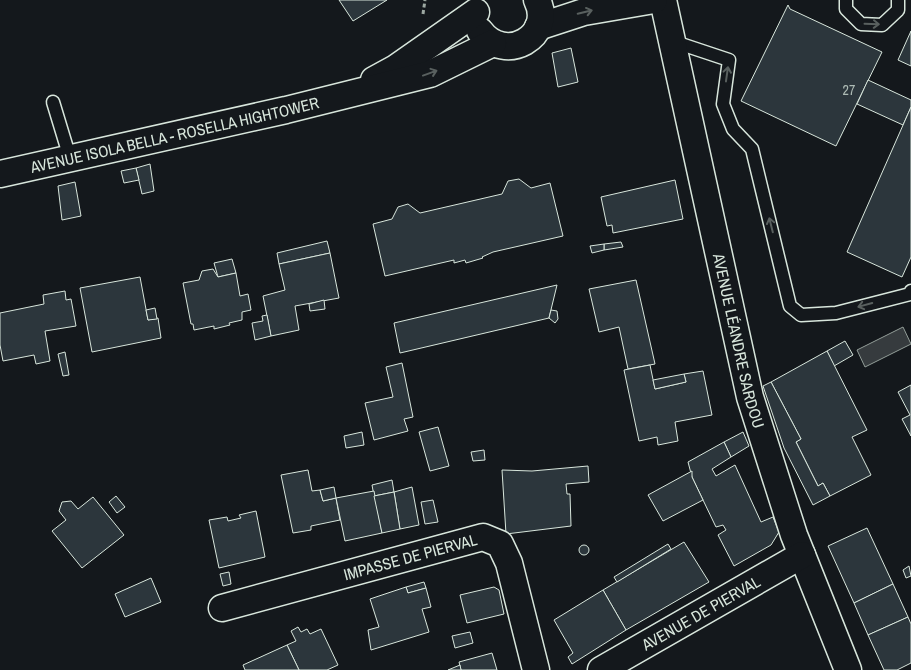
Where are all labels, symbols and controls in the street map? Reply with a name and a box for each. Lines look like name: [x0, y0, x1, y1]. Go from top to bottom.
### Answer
one-way arrow: [576, 7, 592, 16]
one-way arrow: [864, 20, 880, 29]
one-way arrow: [722, 67, 732, 83]
one-way arrow: [422, 68, 437, 77]
house number: 27: [843, 81, 855, 99]
street label: AVENUE ISOLA BELLA - ROSELLA HIGHTOWER: [27, 91, 322, 178]
one-way arrow: [766, 217, 775, 233]
street label: AVENUE LÉANDRE SARDOU: [708, 250, 770, 431]
one-way arrow: [858, 301, 874, 311]
street label: IMPASSE DE PIERVAL: [341, 528, 480, 585]
street label: AVENUE DE PIERVAL: [637, 570, 765, 656]

